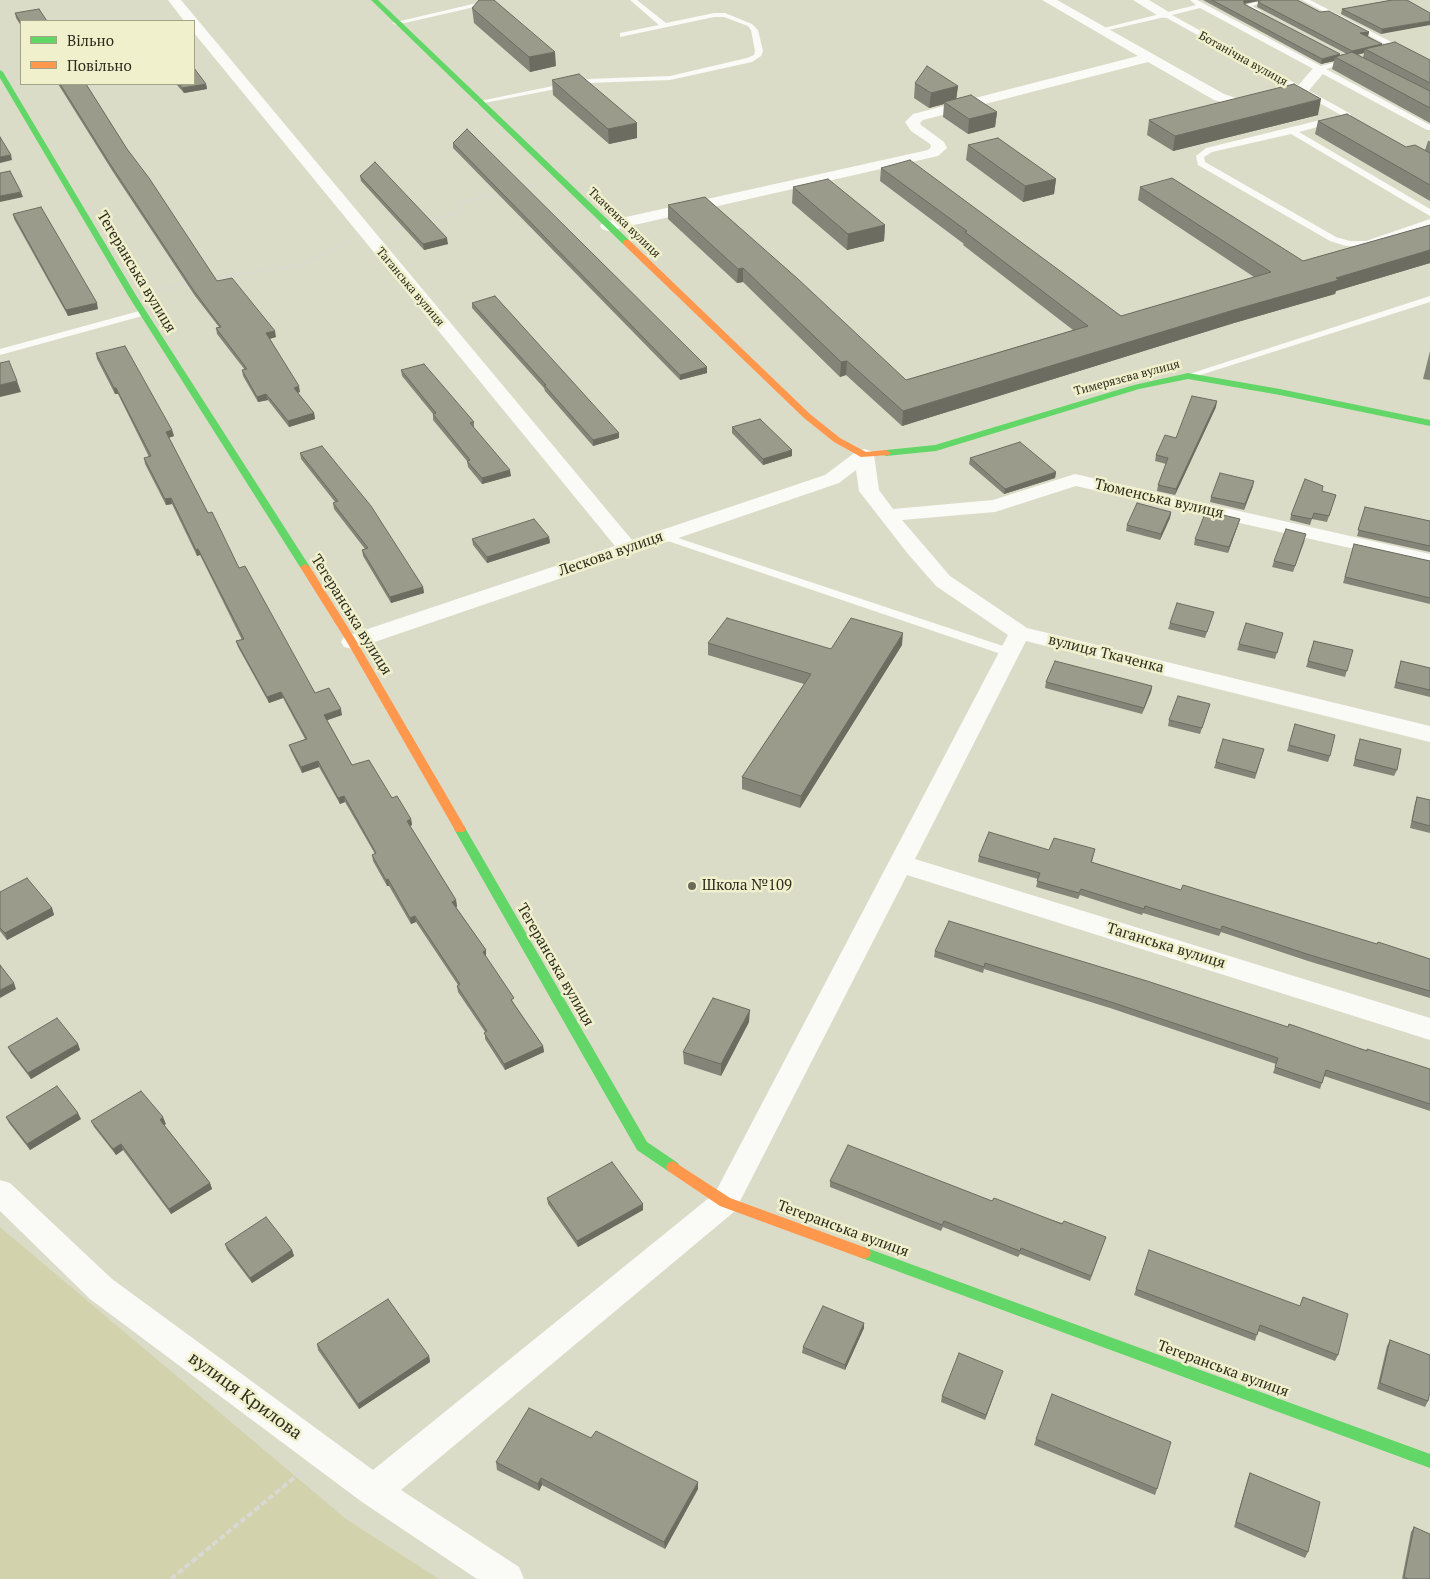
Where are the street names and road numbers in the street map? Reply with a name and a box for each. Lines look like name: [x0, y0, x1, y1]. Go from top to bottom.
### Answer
street label: Ботанічна вулиця: [1196, 29, 1290, 89]
street label: Ткаченка вулиця: [585, 185, 663, 261]
street label: Тегеранська вулиця: [93, 208, 179, 336]
street label: Таганська вулиця: [373, 245, 447, 329]
street label: Тимерязєва вулиця: [1073, 357, 1181, 399]
street label: Тюменська вулиця: [1093, 475, 1225, 523]
street label: Лескова вулиця: [556, 528, 666, 580]
street label: Тегеранська вулиця: [307, 551, 395, 679]
street label: вулиця Ткаченка: [1046, 631, 1166, 677]
street label: Тегеранська вулиця: [513, 900, 597, 1030]
street label: Таганська вулиця: [1104, 919, 1228, 973]
street label: Тегеранська вулиця: [775, 1197, 911, 1261]
street label: Тегеранська вулиця: [1155, 1337, 1291, 1401]
street label: вулиця Крилова: [184, 1348, 306, 1444]

